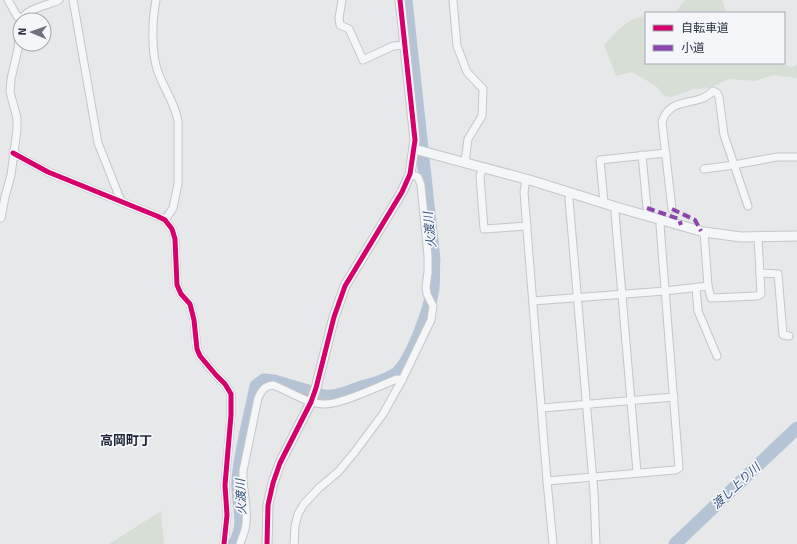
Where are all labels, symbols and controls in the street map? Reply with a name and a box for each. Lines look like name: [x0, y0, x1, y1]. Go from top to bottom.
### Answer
north arrow: [12, 12, 52, 52]
legend: [645, 12, 785, 64]
text: 自転車道: [681, 21, 729, 36]
text: N: [16, 28, 29, 36]
text: 小道: [681, 41, 705, 56]
water label: 火渡川: [421, 209, 440, 249]
district label: 高岡町丁: [100, 433, 152, 449]
water label: 渡し上り川: [709, 459, 765, 512]
water label: 火渡川: [233, 477, 250, 515]

